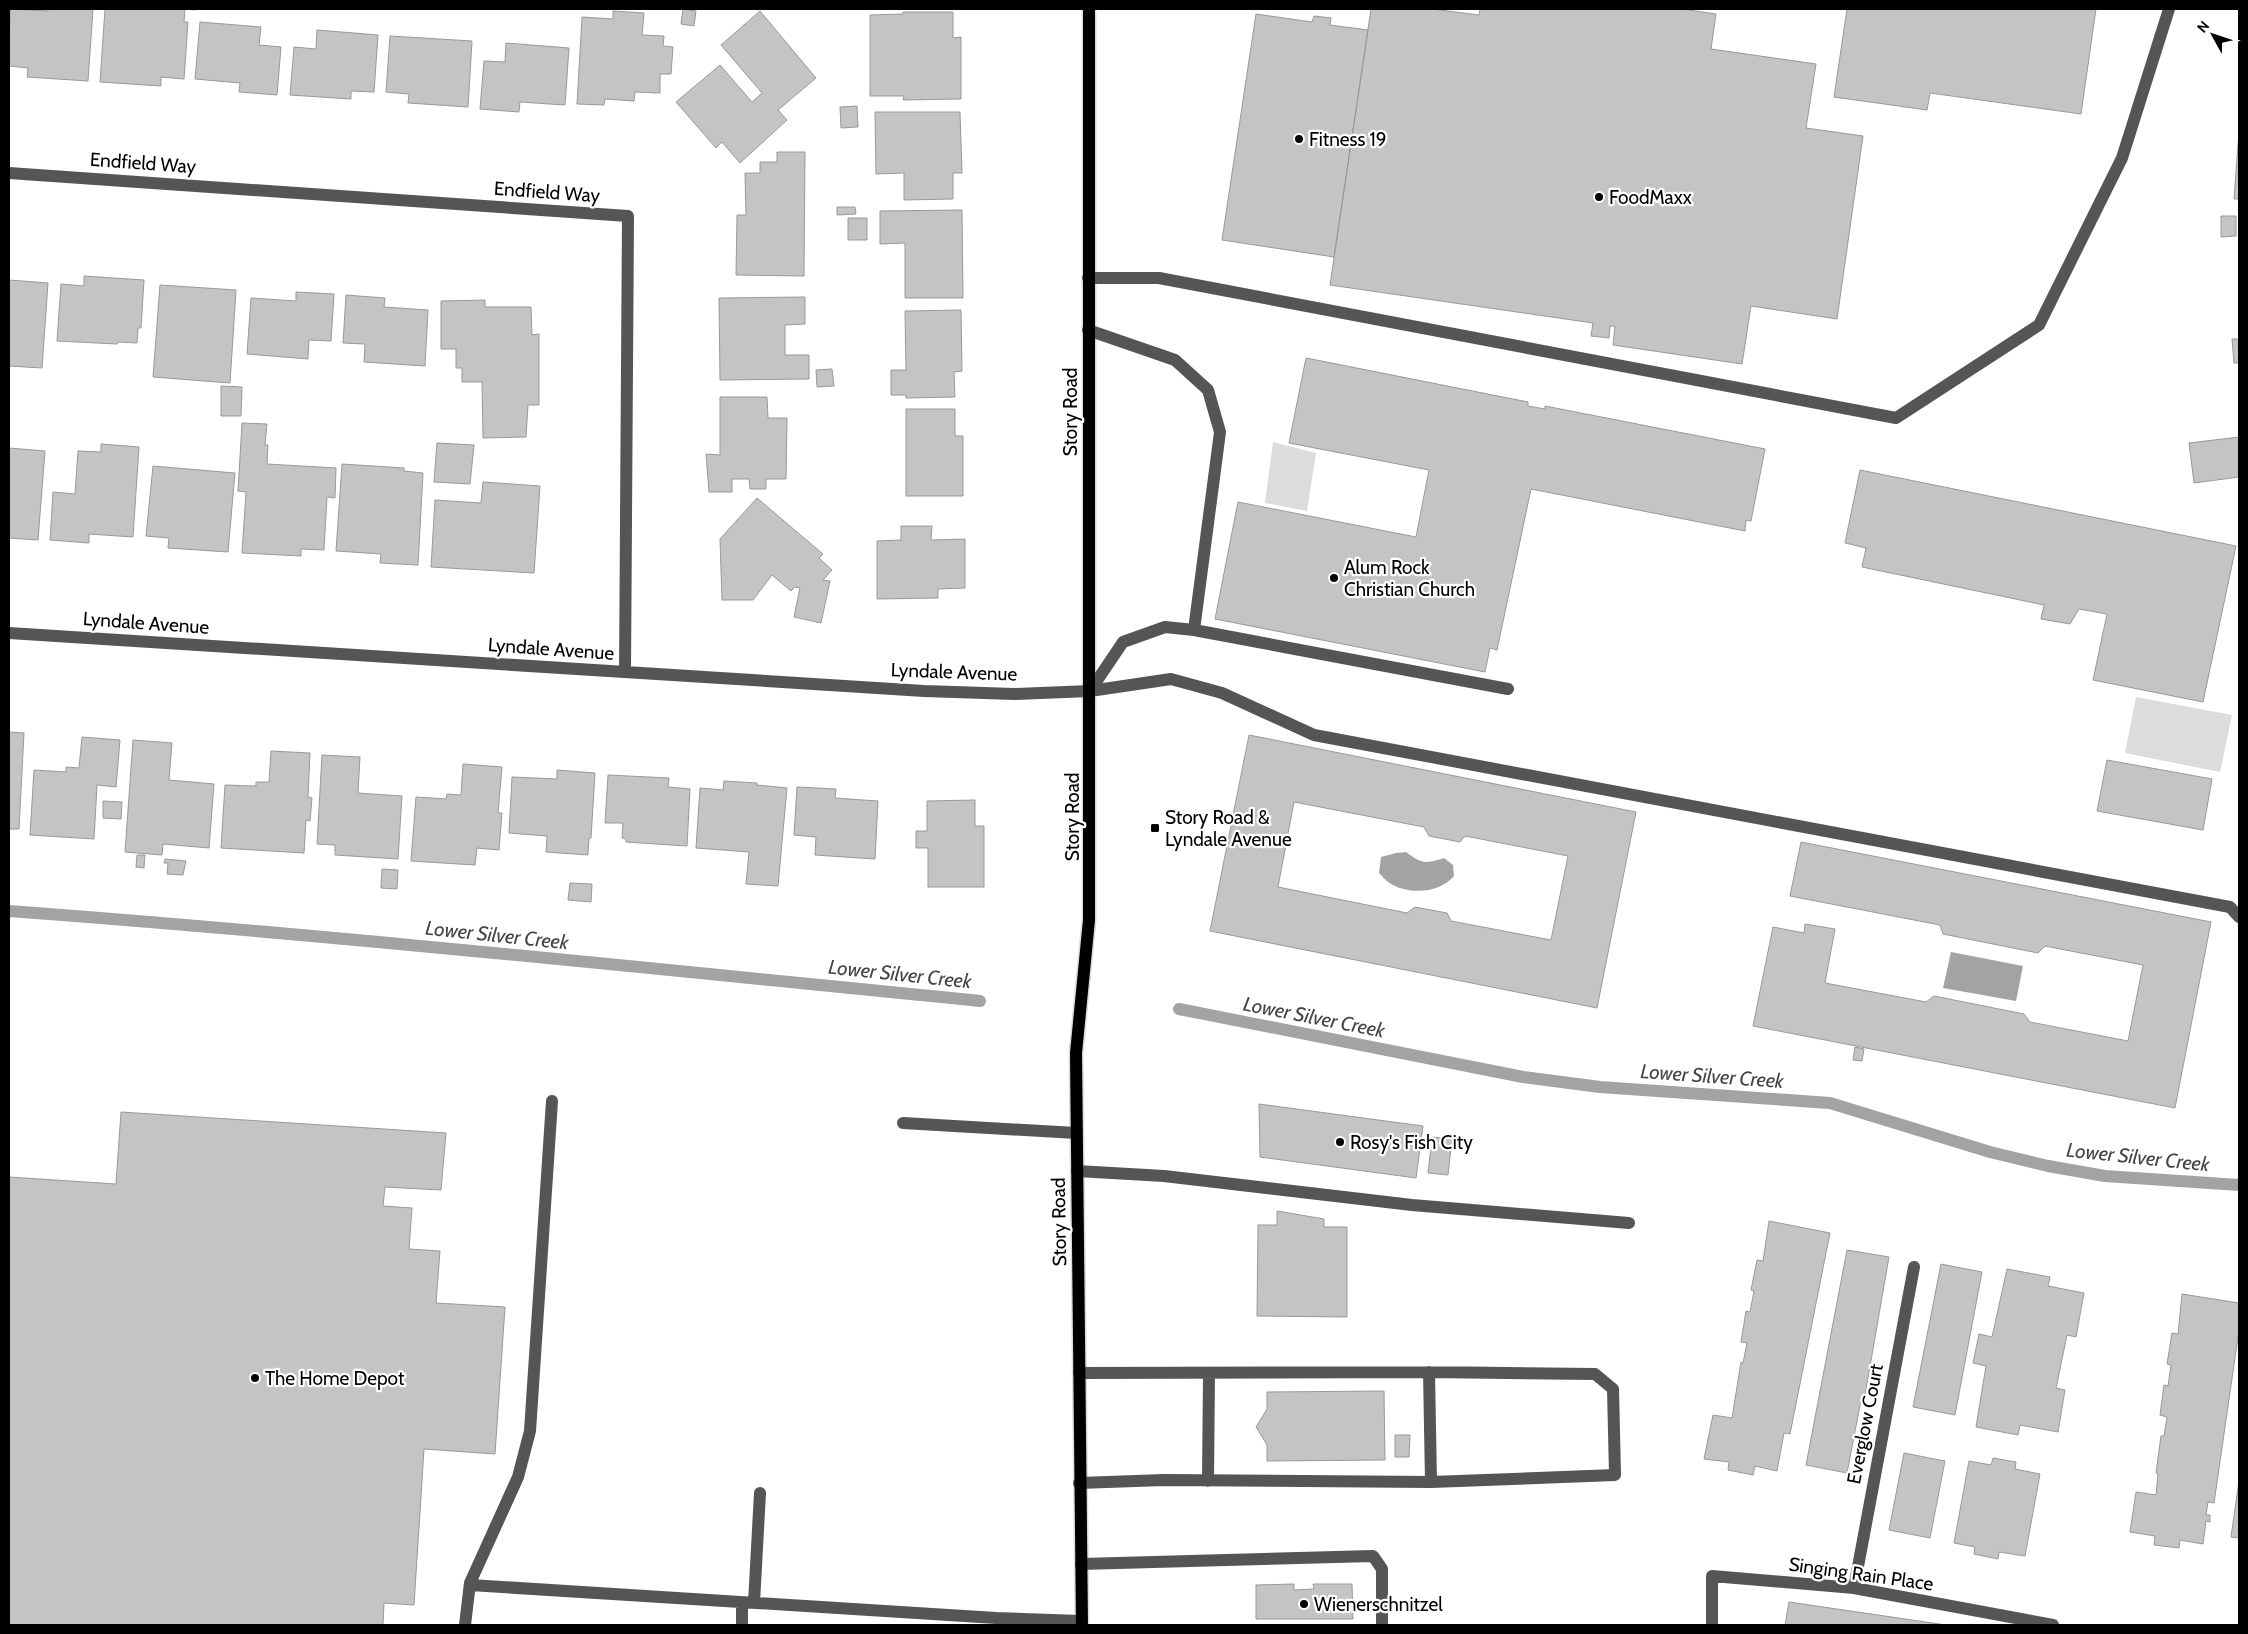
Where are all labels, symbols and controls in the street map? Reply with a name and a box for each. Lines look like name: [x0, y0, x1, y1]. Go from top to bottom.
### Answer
north arrow: [2188, 10, 2238, 60]
text: N: [2193, 17, 2213, 36]
place label: Fitness 19: [1309, 128, 1387, 151]
marker: Fitness 19: [1293, 133, 1305, 145]
street label: Endfield Way: [89, 148, 197, 178]
street label: Endfield Way: [493, 177, 601, 207]
place label: FoodMaxx: [1609, 186, 1692, 209]
marker: FoodMaxx: [1593, 191, 1605, 203]
street label: Story Road: [1059, 368, 1082, 456]
place label: Alum Rock Christian Church: [1344, 556, 1475, 601]
marker: Alum Rock Christian Church: [1328, 572, 1340, 584]
street label: Lyndale Avenue: [82, 607, 210, 639]
street label: Lyndale Avenue: [487, 633, 615, 665]
street label: Lyndale Avenue: [890, 658, 1018, 686]
street label: Story Road: [1061, 773, 1084, 861]
place label: Story Road & Lyndale Avenue: [1165, 806, 1292, 851]
marker: Story Road & Lyndale Avenue: [1149, 822, 1161, 834]
water label: Lower Silver Creek: [424, 916, 571, 955]
water label: Lower Silver Creek: [827, 955, 974, 994]
water label: Lower Silver Creek: [1241, 992, 1388, 1043]
water label: Lower Silver Creek: [1640, 1059, 1786, 1093]
place label: Rosy's Fish City: [1350, 1131, 1473, 1154]
marker: Rosy's Fish City: [1334, 1136, 1346, 1148]
water label: Lower Silver Creek: [2065, 1138, 2212, 1177]
street label: Story Road: [1047, 1177, 1071, 1267]
street label: Everglow Court: [1842, 1362, 1888, 1486]
place label: The Home Depot: [265, 1367, 405, 1390]
marker: The Home Depot: [249, 1372, 261, 1384]
street label: Singing Rain Place: [1787, 1552, 1935, 1596]
place label: Wienerschnitzel: [1314, 1593, 1443, 1616]
marker: Wienerschnitzel: [1298, 1598, 1310, 1610]

